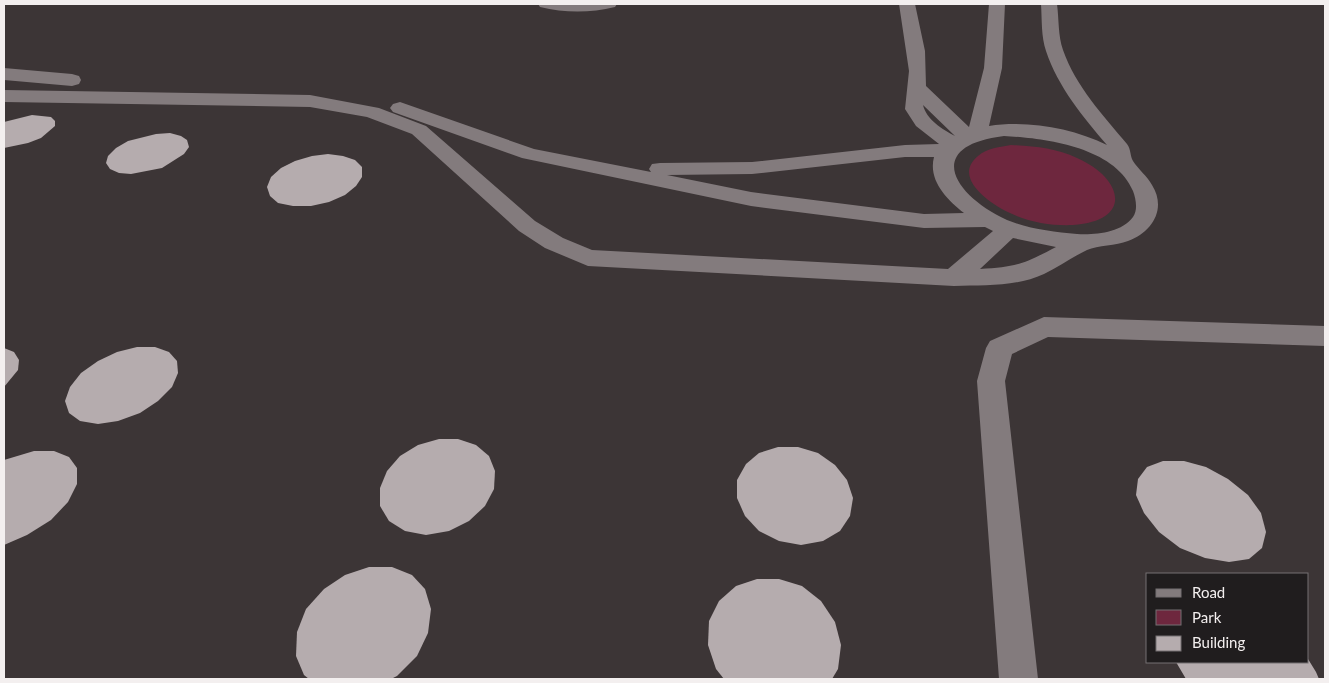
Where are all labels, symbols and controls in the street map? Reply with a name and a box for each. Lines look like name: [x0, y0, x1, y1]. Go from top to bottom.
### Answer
legend: [1146, 573, 1309, 663]
text: Road: [1192, 583, 1225, 601]
text: Park: [1192, 608, 1222, 626]
text: Building: [1192, 633, 1245, 651]

